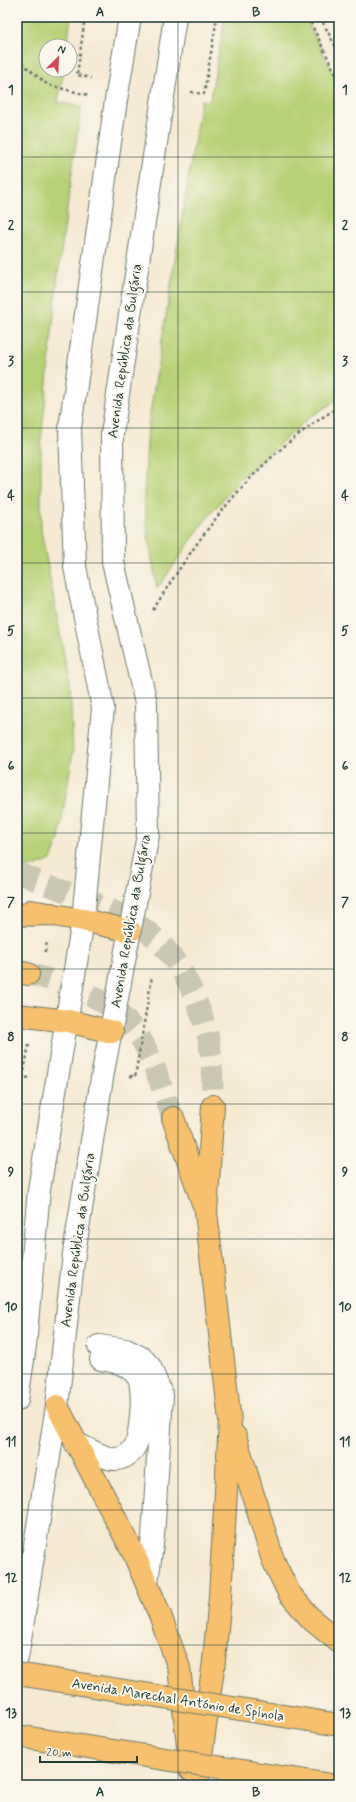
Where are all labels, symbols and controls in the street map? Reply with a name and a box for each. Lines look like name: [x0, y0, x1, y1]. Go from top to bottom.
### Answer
text: A: [96, 4, 104, 21]
text: B: [252, 4, 261, 21]
north arrow: [38, 38, 78, 78]
text: N: [55, 42, 68, 58]
text: 1: [8, 82, 14, 99]
text: 1: [342, 82, 348, 99]
text: 2: [8, 217, 15, 234]
text: 2: [342, 217, 349, 234]
street label: Avenida República da Bulgária: [104, 262, 148, 440]
text: 3: [8, 353, 14, 370]
text: 3: [342, 353, 348, 370]
text: 4: [7, 488, 15, 505]
text: 4: [341, 488, 349, 505]
text: 5: [7, 623, 15, 640]
text: 5: [341, 623, 349, 640]
text: 6: [8, 758, 15, 775]
text: 6: [342, 758, 349, 775]
street label: Avenida República da Bulgária: [107, 833, 157, 1010]
text: 7: [7, 894, 15, 911]
text: 7: [341, 894, 349, 911]
text: 8: [7, 1029, 15, 1046]
text: 8: [341, 1029, 349, 1046]
street label: Avenida República da Bulgária: [57, 1151, 101, 1329]
text: 9: [8, 1164, 15, 1181]
text: 9: [342, 1164, 349, 1181]
text: 10: [4, 1299, 18, 1316]
text: 10: [338, 1299, 352, 1316]
text: 11: [5, 1434, 17, 1451]
text: 11: [339, 1434, 351, 1451]
text: 12: [5, 1570, 17, 1587]
text: 12: [339, 1570, 351, 1587]
street label: Avenida Marechal António de Spínola: [70, 1674, 286, 1726]
text: 13: [5, 1705, 17, 1722]
text: 13: [339, 1705, 351, 1722]
scale bar: [40, 1738, 137, 1764]
text: 20 m: [46, 1745, 72, 1761]
text: A: [96, 1784, 104, 1801]
text: B: [252, 1784, 261, 1801]

